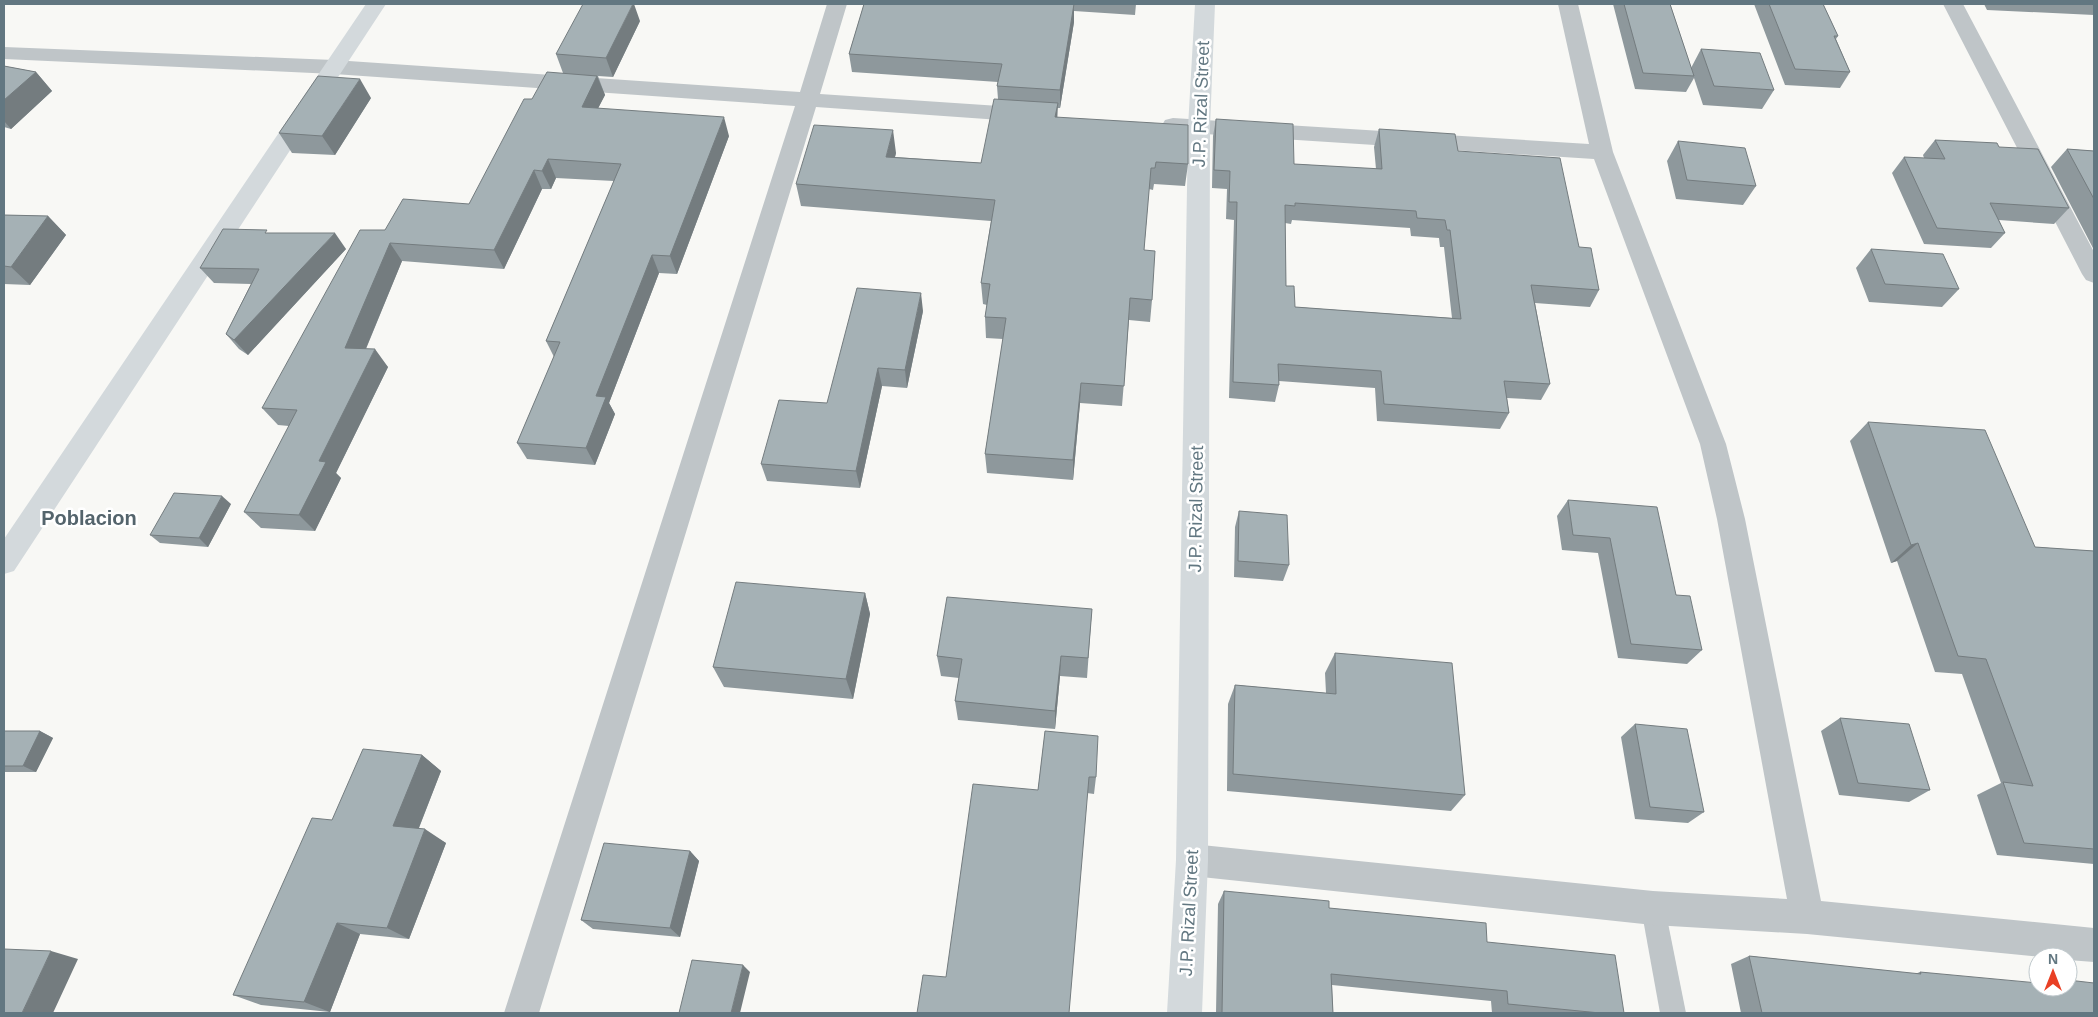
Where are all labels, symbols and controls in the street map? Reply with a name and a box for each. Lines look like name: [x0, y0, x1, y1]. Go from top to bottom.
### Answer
street label: J.P. Rizal Street: [1189, 40, 1213, 168]
street label: J.P. Rizal Street: [1185, 445, 1207, 573]
district label: Poblacion: [41, 507, 137, 529]
street label: J.P. Rizal Street: [1176, 849, 1202, 977]
north arrow: [2028, 947, 2078, 997]
text: N: [2048, 951, 2058, 967]

